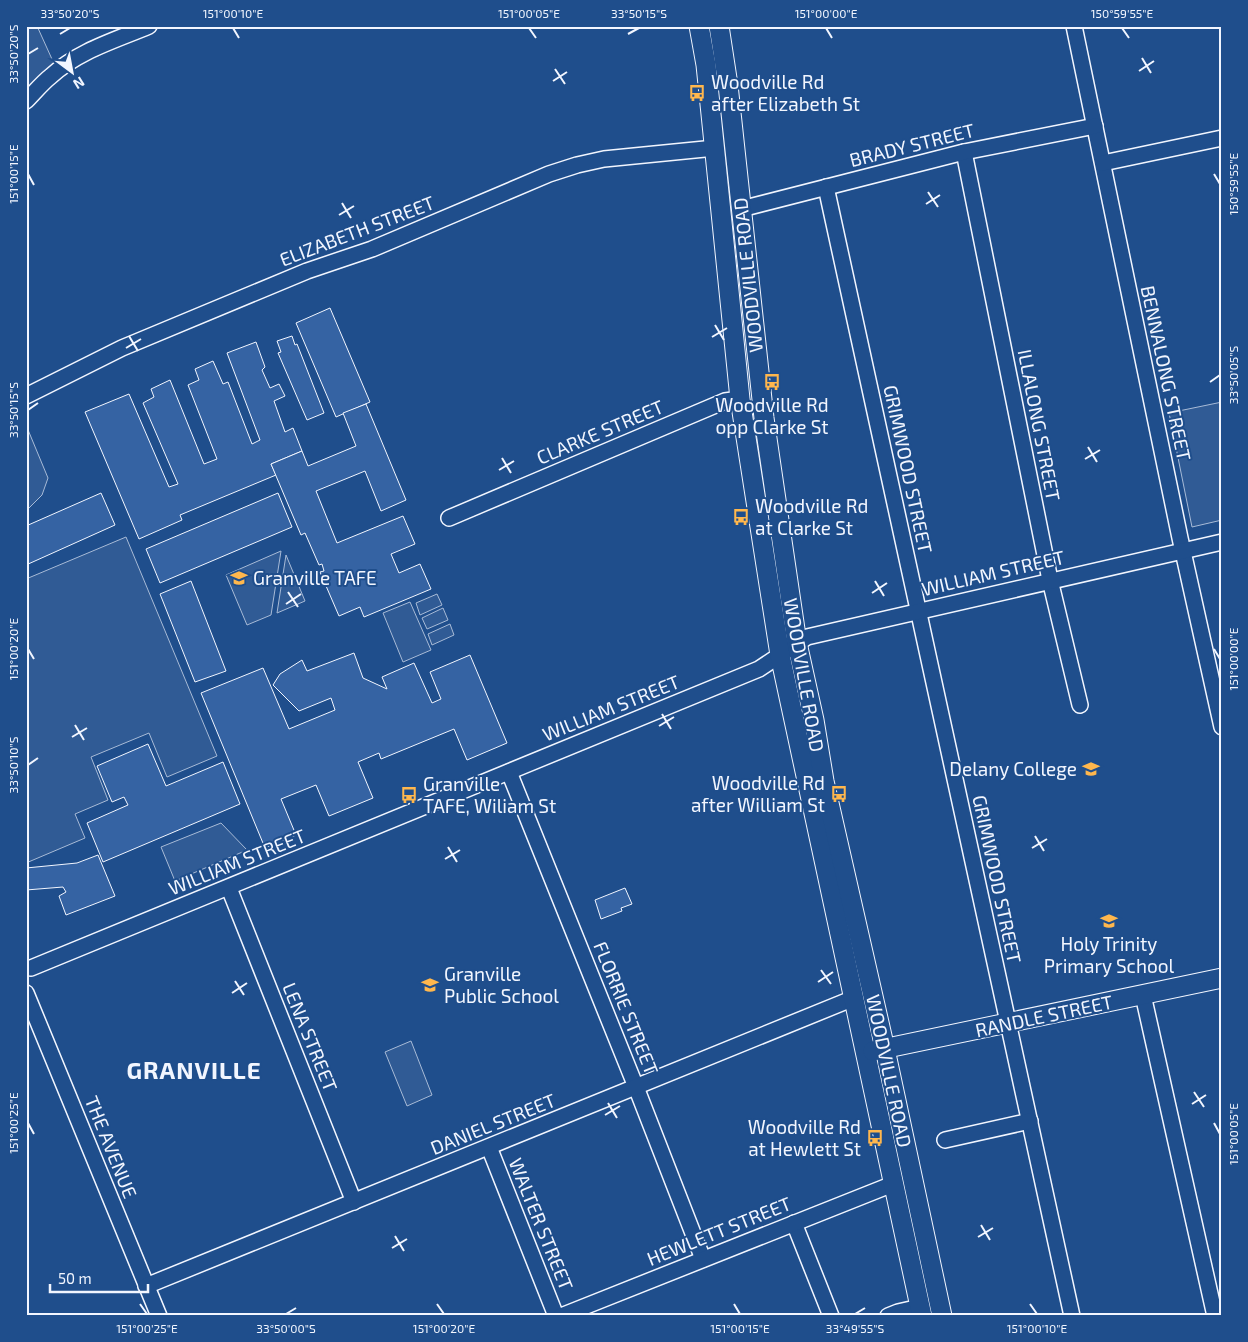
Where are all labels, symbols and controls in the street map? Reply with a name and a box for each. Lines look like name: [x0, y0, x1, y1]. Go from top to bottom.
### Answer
text: 33°50'20"S: [41, 6, 100, 20]
text: 151°00'10"E: [203, 6, 263, 20]
text: 151°00'05"E: [498, 6, 560, 20]
text: 33°50'15"S: [611, 6, 667, 20]
text: 151°00'00"E: [795, 6, 858, 20]
text: 150°59'55"E: [1091, 6, 1153, 20]
text: 33°50'20"S: [6, 24, 20, 83]
north arrow: [48, 48, 98, 98]
place label: Woodville Rd after Elizabeth St: [711, 70, 860, 115]
text: N: [70, 74, 88, 93]
bus stop icon: Woodville Rd after Elizabeth St: [687, 83, 707, 103]
street label: BRADY STREET: [847, 118, 977, 171]
text: 151°00'15"E: [6, 144, 20, 204]
text: 150°59'55"E: [1226, 153, 1240, 215]
street label: ELIZABETH STREET: [276, 190, 438, 271]
street label: WOODVILLE ROAD: [728, 196, 767, 354]
street label: BENNALONG STREET: [1137, 283, 1196, 463]
text: 33°50'05"S: [1226, 345, 1240, 404]
street label: ILLALONG STREET: [1014, 347, 1065, 503]
bus stop icon: Woodville Rd opp Clarke St: [762, 372, 782, 392]
text: 33°50'15"S: [6, 382, 20, 438]
street label: GRIMWOOD STREET: [879, 383, 938, 555]
place label: Woodville Rd opp Clarke St: [715, 393, 829, 438]
street label: CLARKE STREET: [533, 394, 667, 469]
place label: Woodville Rd at Clarke St: [755, 494, 868, 539]
bus stop icon: Woodville Rd at Clarke St: [731, 507, 751, 527]
street label: WILLIAM STREET: [919, 545, 1067, 600]
place label: Granville TAFE: [253, 566, 377, 589]
school or university icon: Granville TAFE: [229, 568, 249, 588]
street label: WOODVILLE ROAD: [780, 596, 829, 754]
text: 151°00'20"E: [6, 618, 20, 680]
text: 151°00'00"E: [1226, 627, 1240, 690]
street label: WILLIAM STREET: [539, 670, 683, 746]
text: 33°50'10"S: [6, 736, 20, 793]
place label: Delany College: [949, 757, 1077, 780]
school or university icon: Delany College: [1081, 759, 1101, 779]
place label: Woodville Rd after William St: [691, 771, 825, 816]
place label: Granville TAFE, Wiliam St: [423, 772, 556, 817]
bus stop icon: Woodville Rd after William St: [829, 784, 849, 804]
bus stop icon: Granville TAFE, Wiliam St: [399, 785, 419, 805]
street label: GRIMWOOD STREET: [968, 793, 1027, 965]
street label: WILLIAM STREET: [165, 824, 309, 900]
school or university icon: Holy Trinity Primary School: [1099, 911, 1119, 931]
place label: Holy Trinity Primary School: [1044, 932, 1175, 977]
street label: FLORRIE STREET: [589, 938, 664, 1078]
place label: Granville Public School: [444, 962, 559, 1007]
school or university icon: Granville Public School: [420, 975, 440, 995]
street label: LENA STREET: [278, 979, 343, 1095]
street label: RANDLE STREET: [973, 990, 1115, 1041]
street label: WOODVILLE ROAD: [862, 992, 917, 1149]
district label: GRANVILLE: [126, 1055, 262, 1084]
street label: DANIEL STREET: [427, 1088, 559, 1159]
text: 151°00'25"E: [6, 1092, 20, 1154]
street label: THE AVENUE: [81, 1092, 142, 1201]
text: 151°00'05"E: [1226, 1103, 1240, 1165]
place label: Woodville Rd at Hewlett St: [748, 1115, 861, 1160]
bus stop icon: Woodville Rd at Hewlett St: [865, 1128, 885, 1148]
street label: WALTER STREET: [504, 1154, 578, 1293]
street label: HEWLETT STREET: [643, 1191, 794, 1270]
scale bar: [50, 1262, 148, 1294]
text: 50 m: [58, 1269, 92, 1287]
text: 151°00'25"E: [116, 1321, 178, 1335]
text: 33°50'00"S: [256, 1321, 316, 1335]
text: 151°00'20"E: [413, 1321, 475, 1335]
text: 151°00'15"E: [710, 1321, 770, 1335]
text: 33°49'55"S: [826, 1321, 884, 1335]
text: 151°00'10"E: [1007, 1321, 1067, 1335]

